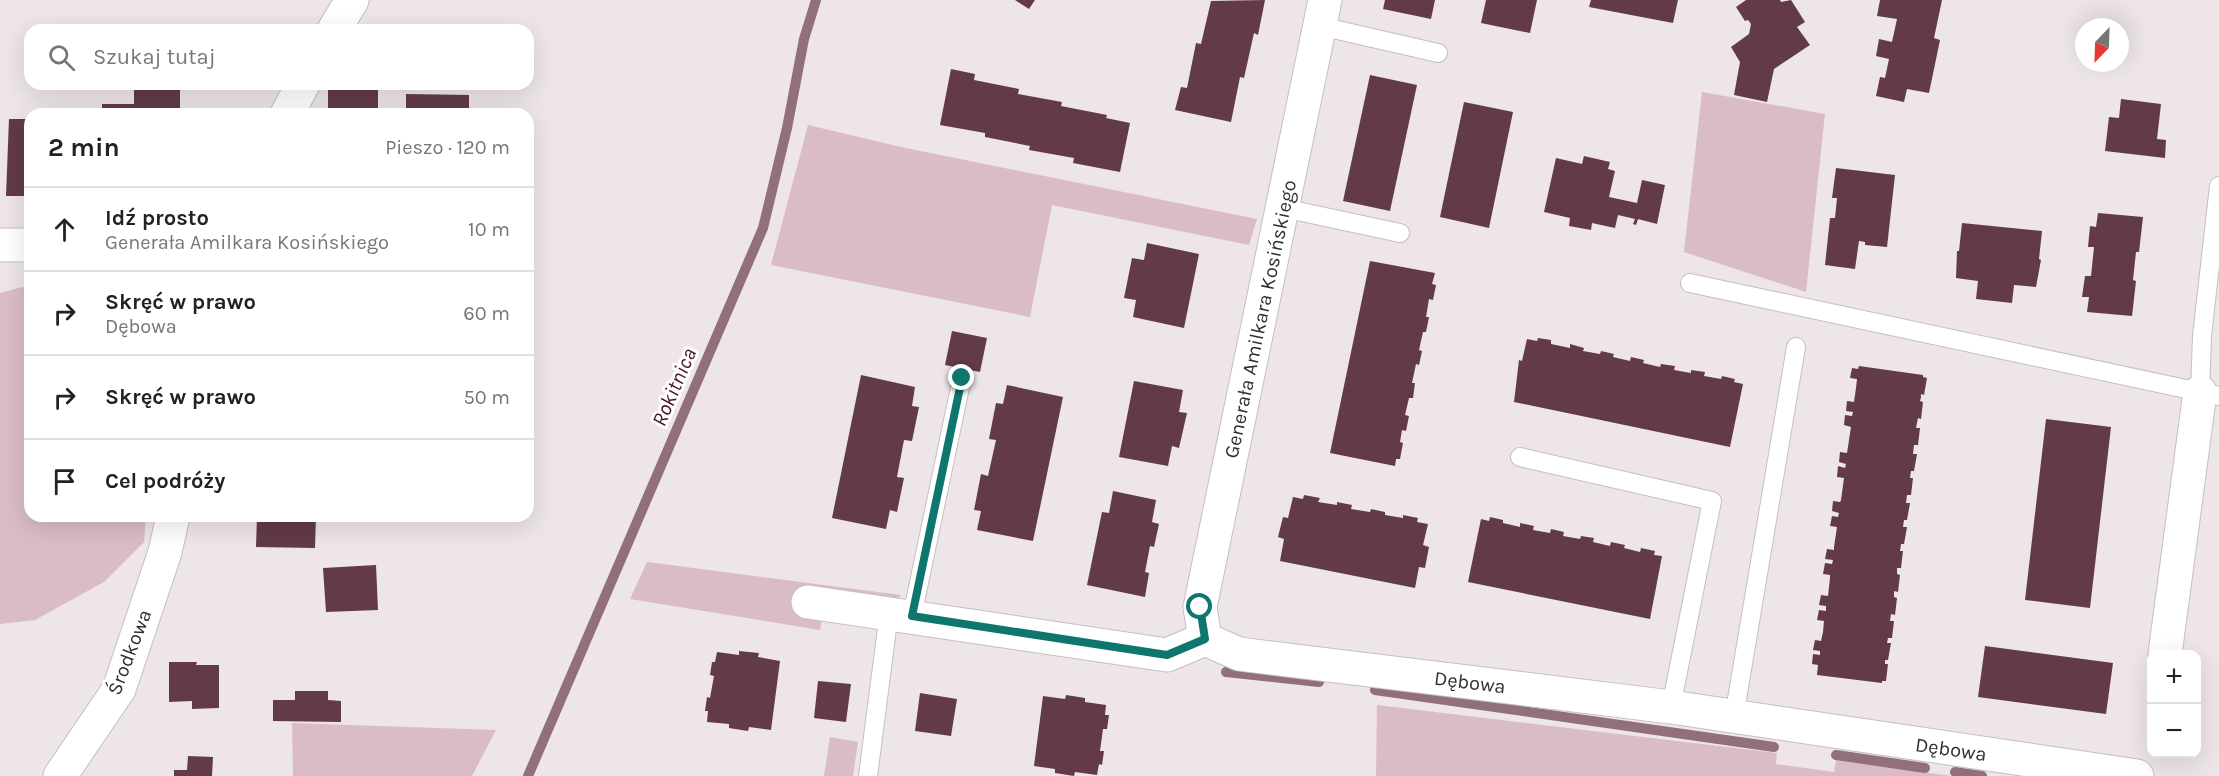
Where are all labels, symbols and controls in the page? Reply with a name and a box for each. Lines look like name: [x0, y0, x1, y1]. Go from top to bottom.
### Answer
north arrow: [2075, 18, 2129, 72]
search box: [24, 24, 534, 90]
icon: search: [45, 41, 78, 74]
text: Szukaj tutaj: [93, 44, 216, 70]
text: 2 min: [48, 132, 120, 163]
text: Pieszo · 120 m: [385, 136, 510, 159]
street label: Generała Amilkara Kosińskiego: [1220, 178, 1301, 460]
text: Idź prosto: [105, 205, 209, 231]
icon: ahead: [48, 213, 81, 246]
text: 10 m: [468, 218, 510, 241]
text: Generała Amilkara Kosińskiego: [105, 231, 389, 254]
text: Skręć w prawo: [105, 289, 256, 315]
icon: right: [48, 297, 81, 330]
text: 60 m: [463, 302, 510, 325]
text: Dębowa: [105, 315, 177, 338]
water label: Rokitnica: [647, 344, 701, 430]
route end: [948, 364, 974, 390]
icon: right: [48, 381, 81, 414]
text: Skręć w prawo: [105, 384, 256, 410]
text: 50 m: [463, 386, 510, 409]
icon: arrive: [48, 465, 81, 498]
text: Cel podróży: [105, 468, 225, 494]
route start: [1186, 593, 1212, 619]
street label: Środkowa: [102, 606, 156, 698]
map controls: [2147, 650, 2201, 758]
button: +: [2147, 650, 2201, 704]
street label: Dębowa: [1433, 667, 1507, 698]
button: −: [2147, 704, 2201, 758]
street label: Dębowa: [1914, 733, 1988, 766]

